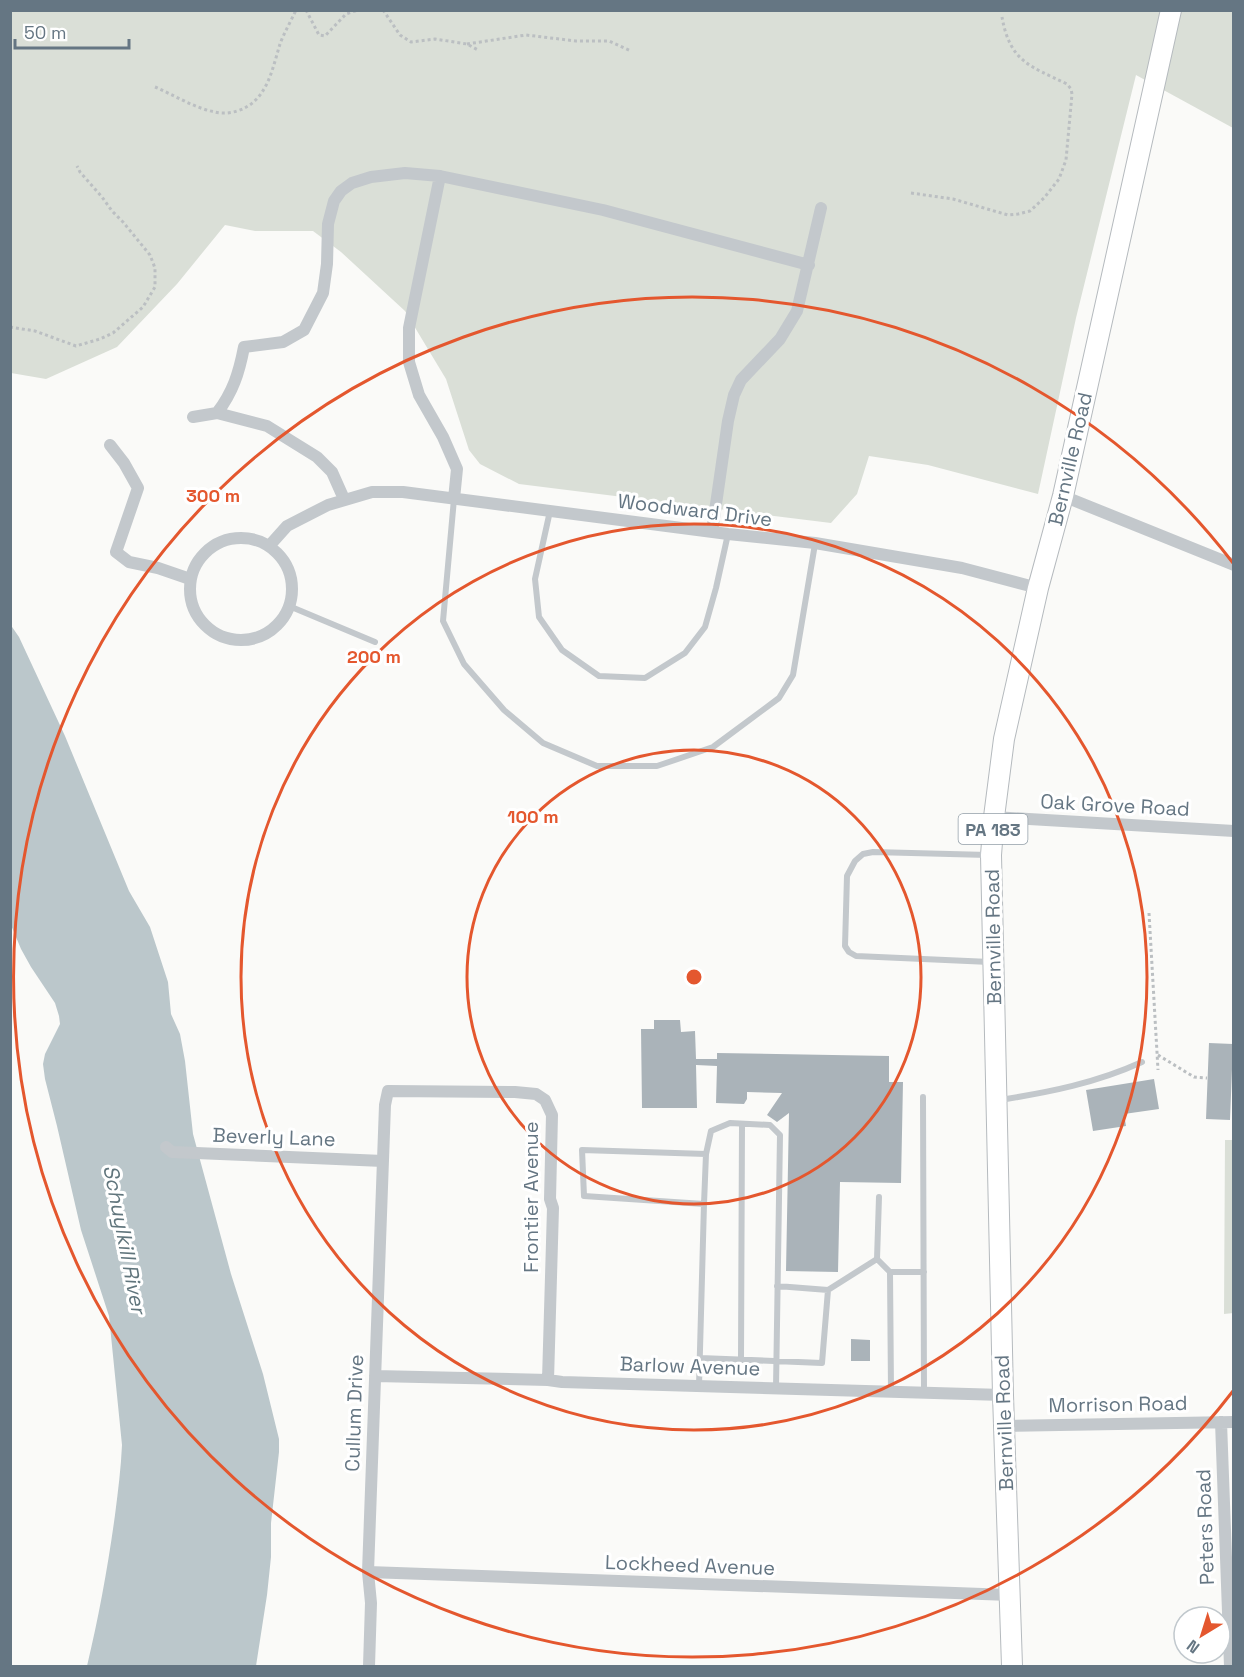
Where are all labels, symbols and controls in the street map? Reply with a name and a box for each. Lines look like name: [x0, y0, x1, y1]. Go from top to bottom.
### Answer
scale bar: [15, 12, 129, 50]
text: 50 m: [24, 21, 66, 44]
street label: Bernville Road: [1042, 390, 1098, 528]
text: 300 m: [186, 484, 240, 507]
street label: Woodward Drive: [616, 488, 774, 532]
text: 200 m: [347, 645, 401, 668]
street label: Oak Grove Road: [1040, 788, 1190, 822]
text: 100 m: [507, 805, 559, 828]
road number: PA 183: [958, 814, 1028, 844]
street label: Bernville Road: [979, 869, 1007, 1005]
centre of rings: [684, 967, 704, 987]
street label: Frontier Avenue: [518, 1121, 544, 1273]
street label: Beverly Lane: [212, 1122, 336, 1152]
water label: Schuylkill River: [97, 1162, 153, 1318]
street label: Barlow Avenue: [619, 1351, 761, 1381]
street label: Cullum Drive: [339, 1354, 369, 1472]
street label: Bernville Road: [989, 1355, 1019, 1491]
street label: Morrison Road: [1048, 1390, 1188, 1418]
street label: Peters Road: [1190, 1469, 1220, 1585]
street label: Lockheed Avenue: [604, 1549, 776, 1581]
north arrow: [1172, 1605, 1232, 1665]
text: N: [1182, 1635, 1204, 1658]

